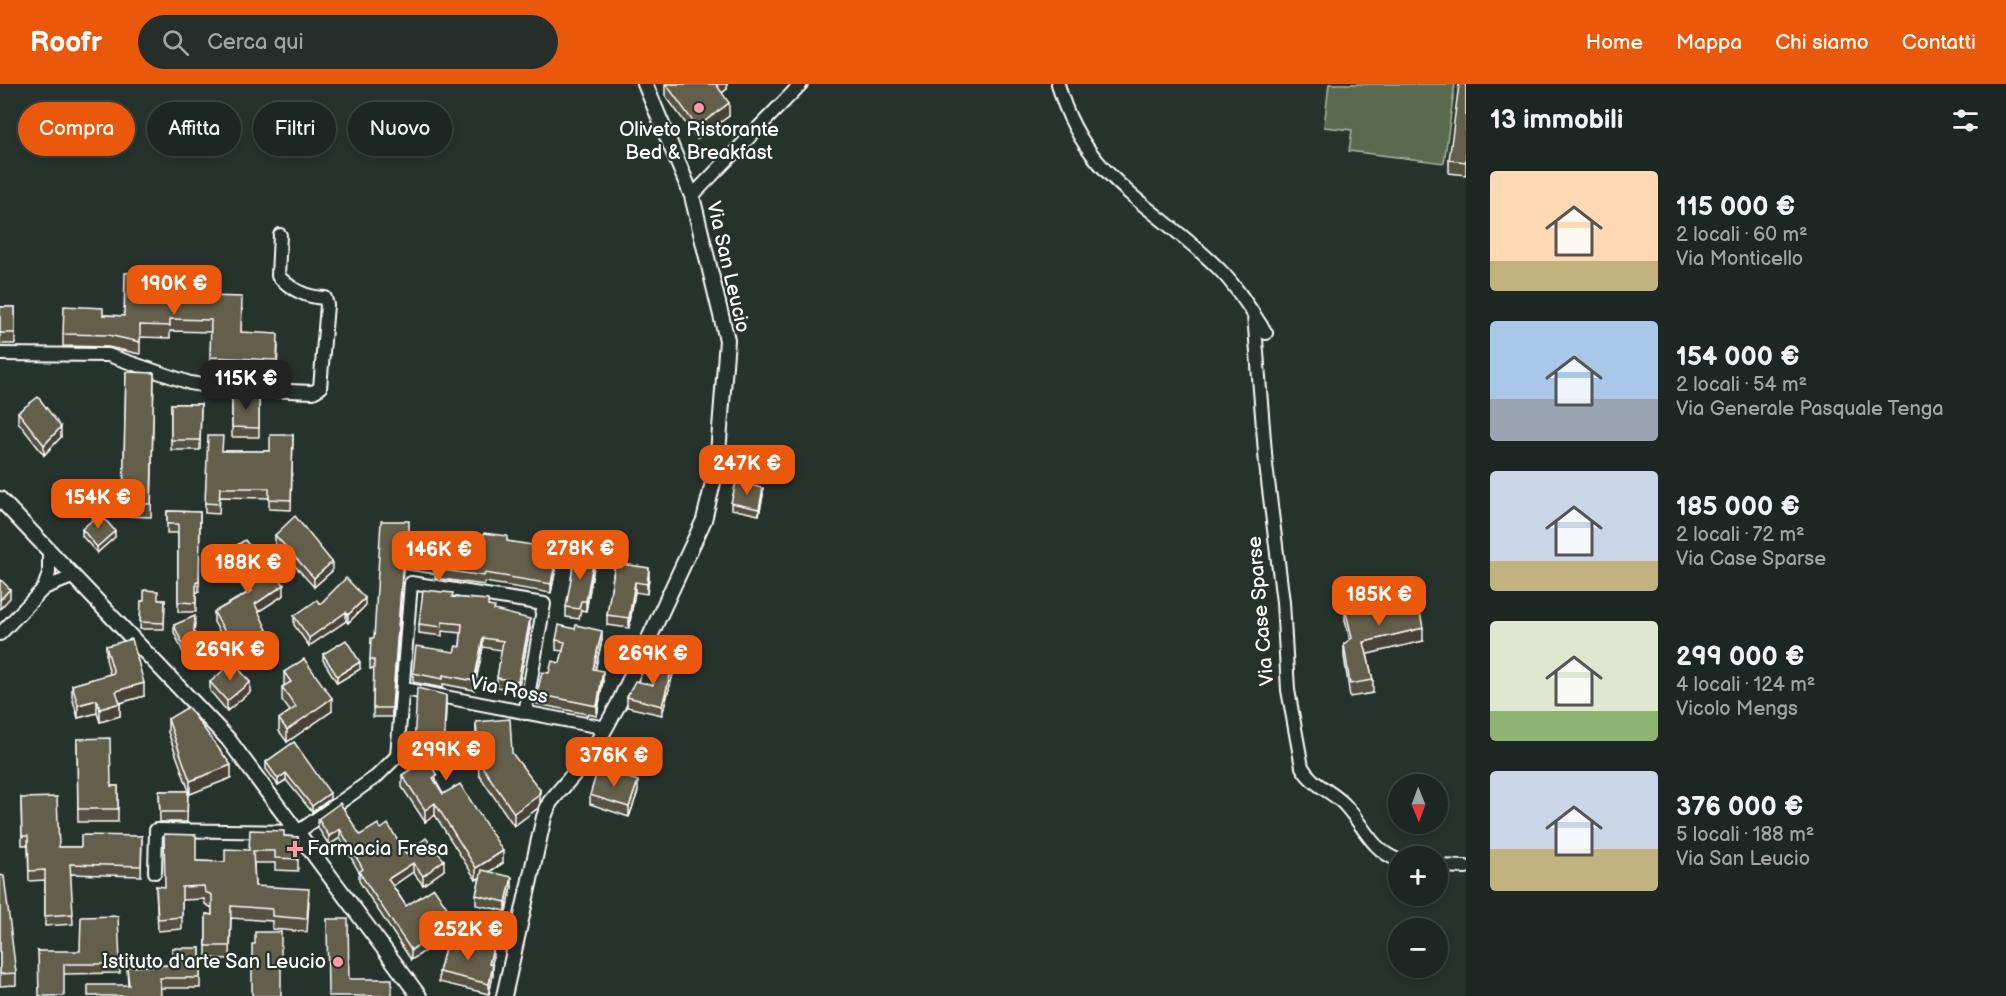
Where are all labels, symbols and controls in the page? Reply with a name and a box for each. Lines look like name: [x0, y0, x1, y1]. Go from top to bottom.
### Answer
search box: [138, 15, 558, 69]
text: Roofr: [30, 26, 102, 59]
icon: search: [159, 26, 192, 59]
text: Cerca qui: [207, 29, 304, 56]
text: Home: [1586, 30, 1643, 55]
text: Mappa: [1676, 30, 1742, 55]
text: Chi siamo: [1775, 30, 1869, 55]
text: Contatti: [1902, 30, 1976, 55]
marker: Oliveto Ristorante Bed & Breakfast: [692, 101, 706, 115]
chip: Compra: [18, 102, 135, 156]
chip: Affitta: [147, 102, 241, 156]
chip: Filtri: [253, 102, 336, 156]
chip: Nuovo: [348, 102, 452, 156]
icon: filters: [1949, 104, 1982, 137]
text: 13 immobili: [1490, 105, 1623, 136]
place label: Oliveto Ristorante Bed & Breakfast: [619, 118, 779, 165]
text: 115 000 €: [1676, 192, 1795, 223]
icon: home: [1538, 195, 1610, 267]
street label: Via San Leucio: [701, 199, 755, 335]
text: 2 locali · 60 m²: [1676, 223, 1808, 247]
text: Via Monticello: [1676, 247, 1803, 271]
pin: 190K €: [125, 265, 223, 316]
text: 190K €: [141, 272, 207, 296]
text: 154 000 €: [1676, 342, 1800, 373]
icon: home: [1538, 345, 1610, 417]
pin: 115K €: [197, 360, 295, 411]
text: 115K €: [215, 367, 277, 391]
text: 2 locali · 54 m²: [1676, 373, 1807, 397]
text: Via Generale Pasquale Tenga: [1676, 397, 1944, 421]
pin: 247K €: [698, 445, 796, 496]
text: 247K €: [713, 452, 781, 476]
pin: 154K €: [49, 479, 147, 530]
text: 154K €: [65, 486, 131, 510]
text: 185 000 €: [1676, 492, 1800, 523]
icon: home: [1538, 495, 1610, 567]
text: 2 locali · 72 m²: [1676, 523, 1805, 547]
pin: 278K €: [531, 530, 629, 581]
pin: 146K €: [390, 531, 488, 582]
street label: Via Case Sparse: [1242, 535, 1279, 687]
text: 278K €: [546, 537, 614, 561]
text: 146K €: [406, 538, 472, 562]
pin: 188K €: [199, 544, 297, 595]
text: Via Case Sparse: [1676, 547, 1826, 571]
text: 188K €: [215, 551, 281, 575]
pin: 185K €: [1330, 576, 1428, 627]
text: 185K €: [1346, 583, 1412, 607]
pin: 269K €: [181, 631, 279, 682]
pin: 269K €: [604, 635, 702, 686]
text: 269K €: [195, 638, 265, 662]
text: 269K €: [618, 642, 688, 666]
text: 299 000 €: [1676, 642, 1804, 673]
icon: home: [1538, 645, 1610, 717]
street label: Via Ross: [468, 671, 550, 709]
text: 4 locali · 124 m²: [1676, 673, 1815, 697]
text: Vicolo Mengs: [1676, 697, 1798, 721]
pin: 299K €: [397, 731, 495, 782]
pin: 376K €: [565, 737, 663, 788]
text: 299K €: [411, 738, 481, 762]
text: 376K €: [580, 744, 648, 768]
north arrow: [1388, 774, 1448, 834]
map controls: [1388, 774, 1448, 978]
text: 376 000 €: [1676, 792, 1803, 823]
icon: home: [1538, 795, 1610, 867]
text: 5 locali · 188 m²: [1676, 823, 1814, 847]
place label: Farmacia Fresa: [307, 837, 449, 861]
marker: Farmacia Fresa: [288, 842, 302, 856]
button: +: [1388, 846, 1448, 906]
text: Via San Leucio: [1676, 847, 1810, 871]
pin: 252K €: [419, 911, 517, 962]
text: 252K €: [433, 918, 503, 942]
button: −: [1388, 918, 1448, 978]
place label: Istituto d'arte San Leucio: [102, 950, 326, 974]
marker: Istituto d'arte San Leucio: [331, 955, 345, 969]

